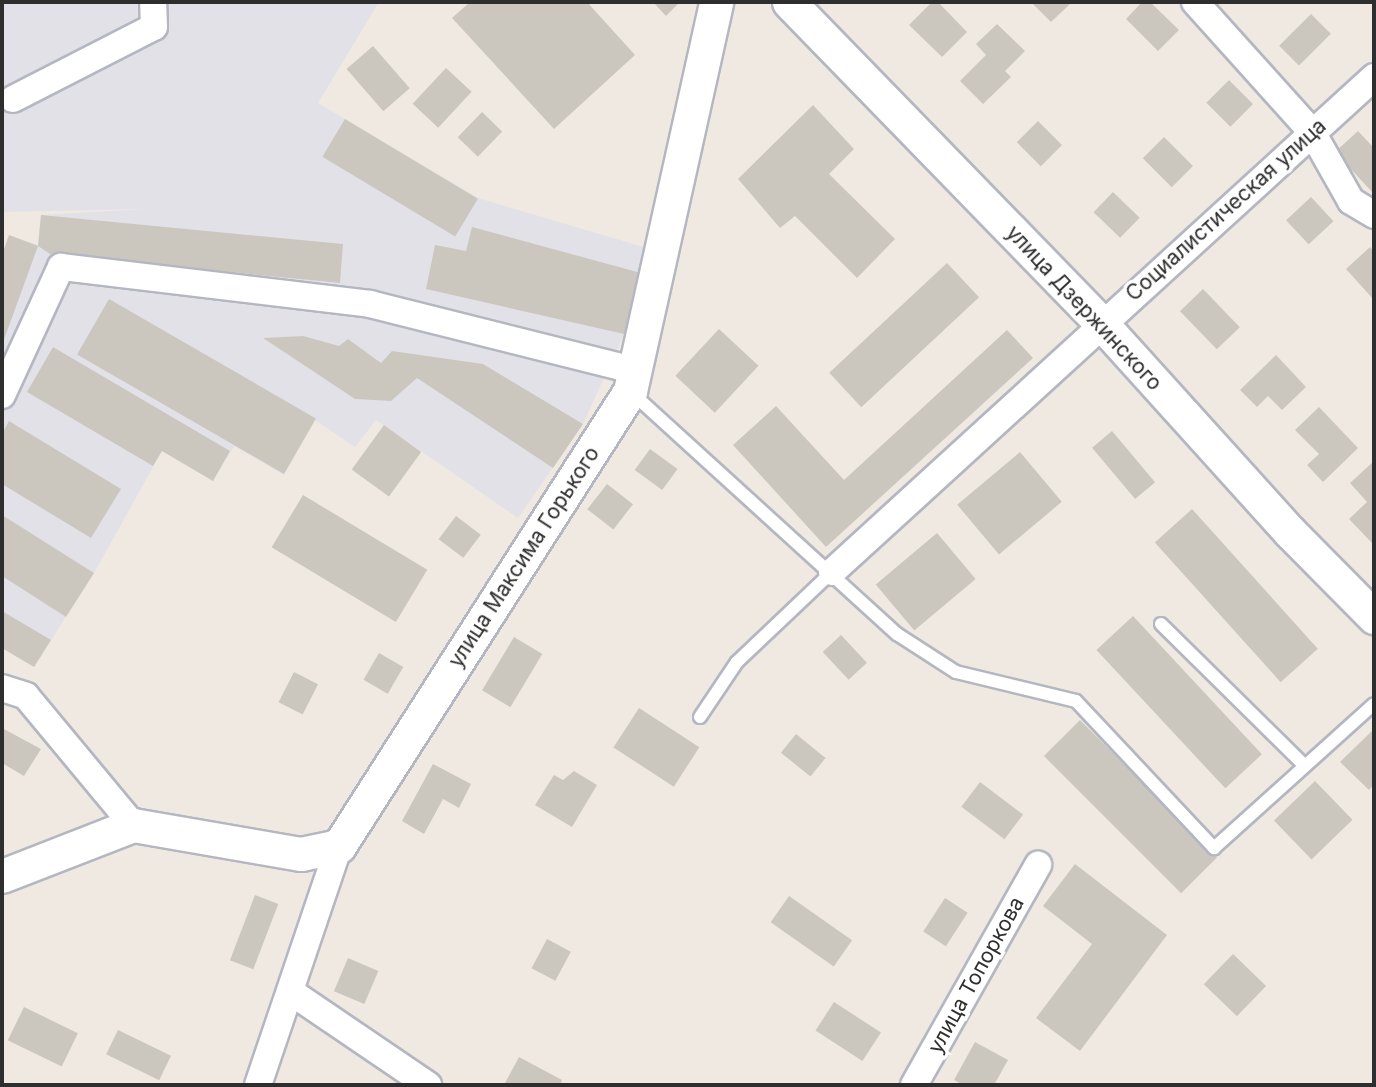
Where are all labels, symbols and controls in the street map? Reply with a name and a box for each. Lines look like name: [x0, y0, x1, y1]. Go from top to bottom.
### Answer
street label: Социалистическая улица: [1121, 113, 1331, 307]
street label: улица Дзержинского: [1001, 220, 1167, 396]
street label: улица Максима Горького: [443, 442, 605, 672]
street label: улица Топоркова: [923, 892, 1029, 1058]

